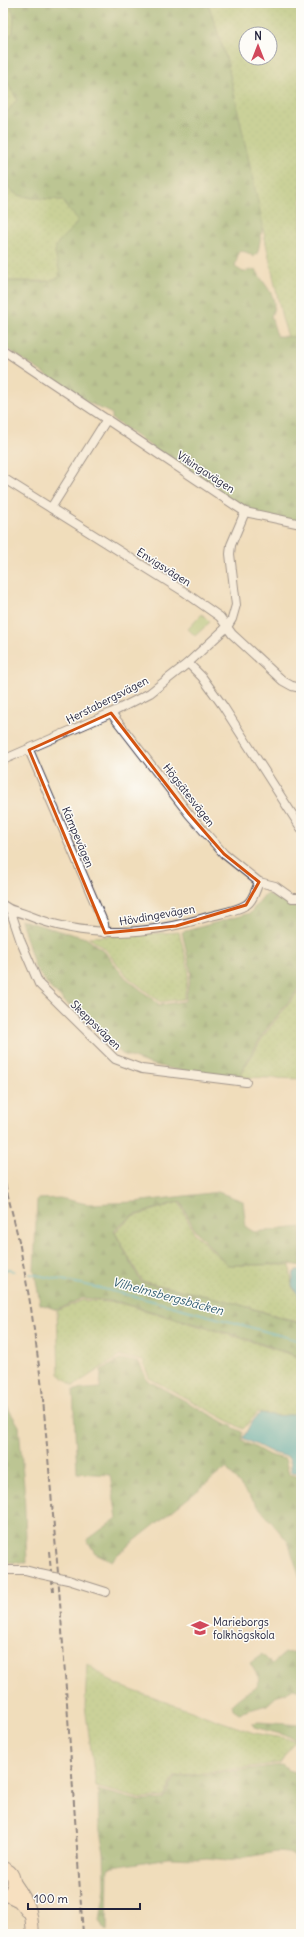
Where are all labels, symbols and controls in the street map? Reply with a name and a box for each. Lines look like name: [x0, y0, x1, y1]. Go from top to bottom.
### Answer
north arrow: [238, 26, 278, 66]
text: N: [254, 29, 262, 43]
street label: Vikingavägen: [174, 448, 238, 496]
street label: Envigsvägen: [134, 545, 194, 589]
street label: Herstabergsvägen: [63, 673, 151, 727]
street label: Högsätesvägen: [160, 761, 218, 829]
street label: Kämpevägen: [59, 804, 97, 870]
street label: Hövdingevägen: [118, 901, 196, 929]
street label: Skeppsvägen: [68, 997, 124, 1053]
water label: Vilhelmsbergsbäcken: [111, 1274, 226, 1318]
place label: Marieborgs folkhögskola: [213, 1615, 275, 1642]
school or university icon: Marieborgs folkhögskola: [190, 1618, 210, 1638]
scale bar: [28, 1885, 140, 1911]
text: 100 m: [34, 1891, 68, 1906]

